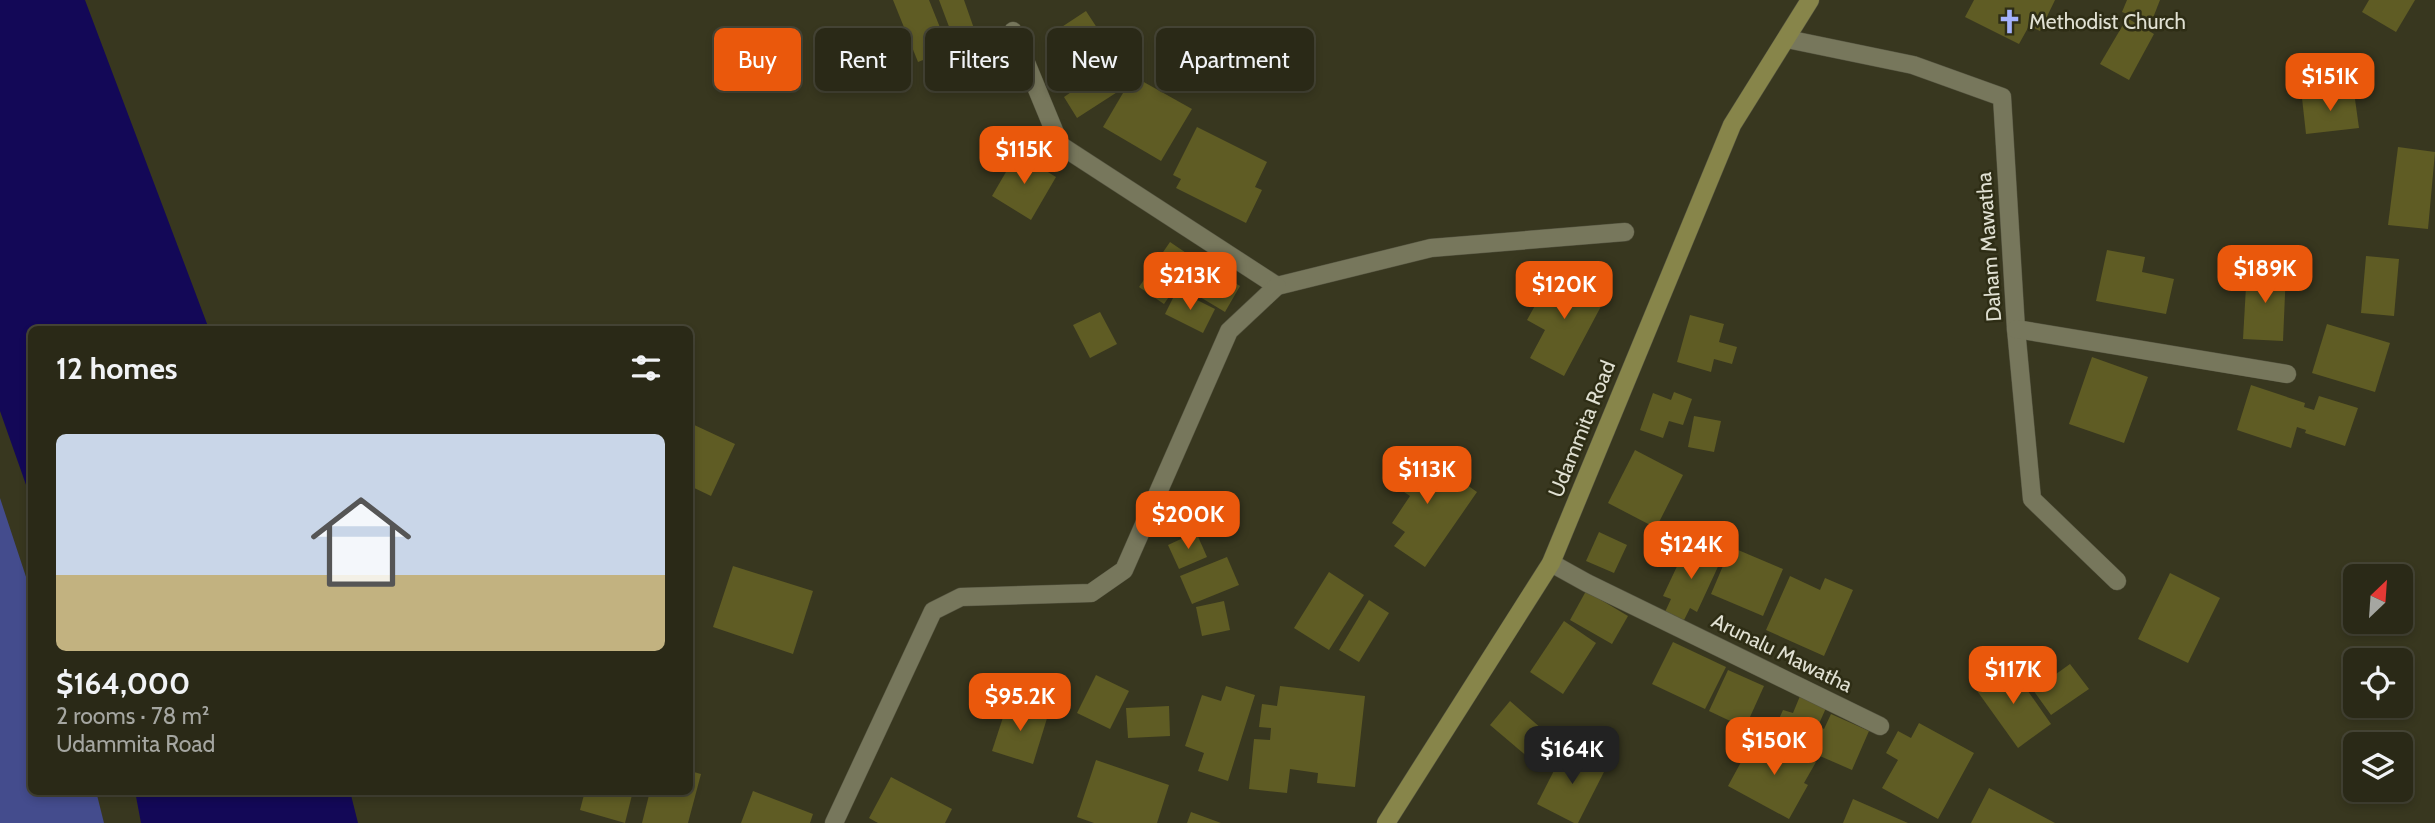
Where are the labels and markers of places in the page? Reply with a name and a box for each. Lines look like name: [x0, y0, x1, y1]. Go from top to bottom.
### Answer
church icon: Methodist Church: [1995, 8, 2023, 36]
place label: Methodist Church: [2029, 9, 2186, 34]
pin: $151K: [2281, 54, 2379, 113]
pin: $115K: [975, 127, 1073, 186]
pin: $189K: [2216, 246, 2314, 305]
pin: $213K: [1141, 252, 1239, 312]
pin: $120K: [1515, 262, 1613, 321]
pin: $113K: [1378, 447, 1476, 506]
pin: $200K: [1139, 491, 1237, 551]
pin: $124K: [1642, 522, 1740, 581]
pin: $117K: [1964, 646, 2062, 706]
pin: $95.2K: [963, 674, 1077, 733]
pin: $150K: [1725, 718, 1823, 777]
pin: $164K: [1523, 726, 1621, 786]

